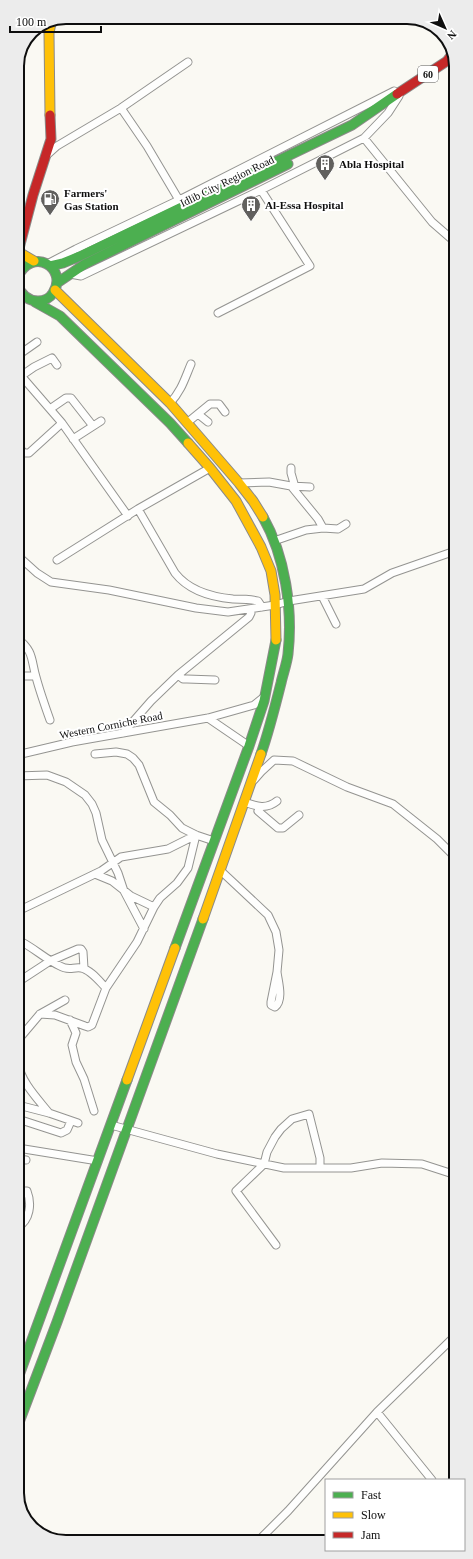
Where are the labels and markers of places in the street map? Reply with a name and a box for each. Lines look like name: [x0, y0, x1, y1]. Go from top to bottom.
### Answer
building icon: Abla Hospital: [314, 153, 336, 181]
place label: Abla Hospital: [339, 158, 404, 170]
place label: Farmers' Gas Station: [64, 187, 119, 212]
fuel station icon: Farmers' Gas Station: [39, 188, 61, 216]
building icon: Al-Essa Hospital: [240, 194, 262, 222]
place label: Al-Essa Hospital: [265, 199, 344, 211]

